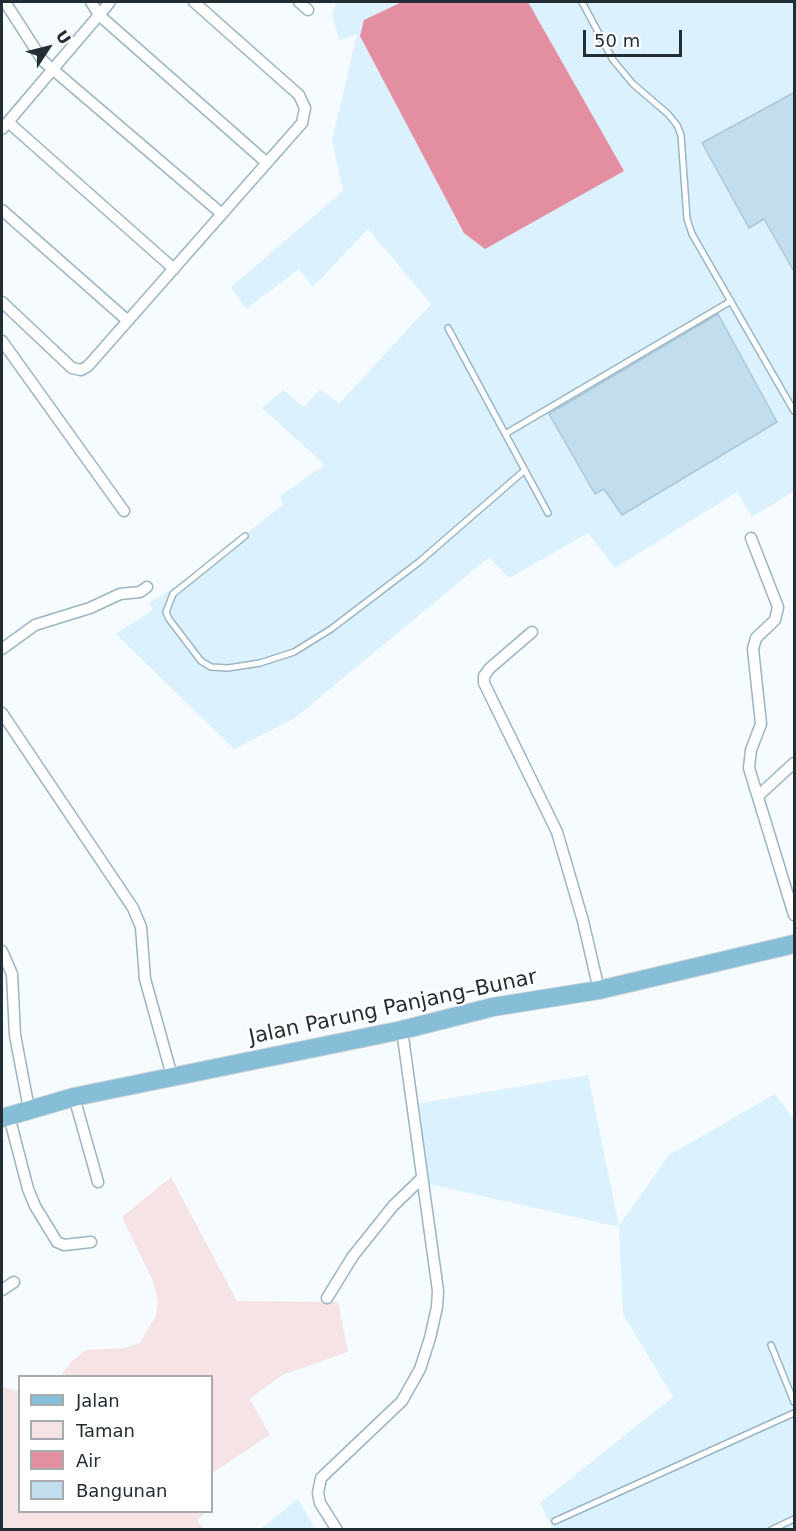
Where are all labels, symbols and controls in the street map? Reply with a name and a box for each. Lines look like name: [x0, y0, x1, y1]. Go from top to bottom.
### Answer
north arrow: [18, 18, 78, 78]
scale bar: [586, 18, 685, 56]
text: U: [52, 27, 75, 48]
text: 50 m: [594, 30, 640, 51]
street label: Jalan Parung Panjang–Bunar: [247, 965, 539, 1051]
legend: [18, 1375, 213, 1513]
text: Jalan: [76, 1390, 120, 1411]
text: Taman: [76, 1420, 135, 1441]
text: Air: [76, 1450, 101, 1471]
text: Bangunan: [76, 1480, 167, 1501]

